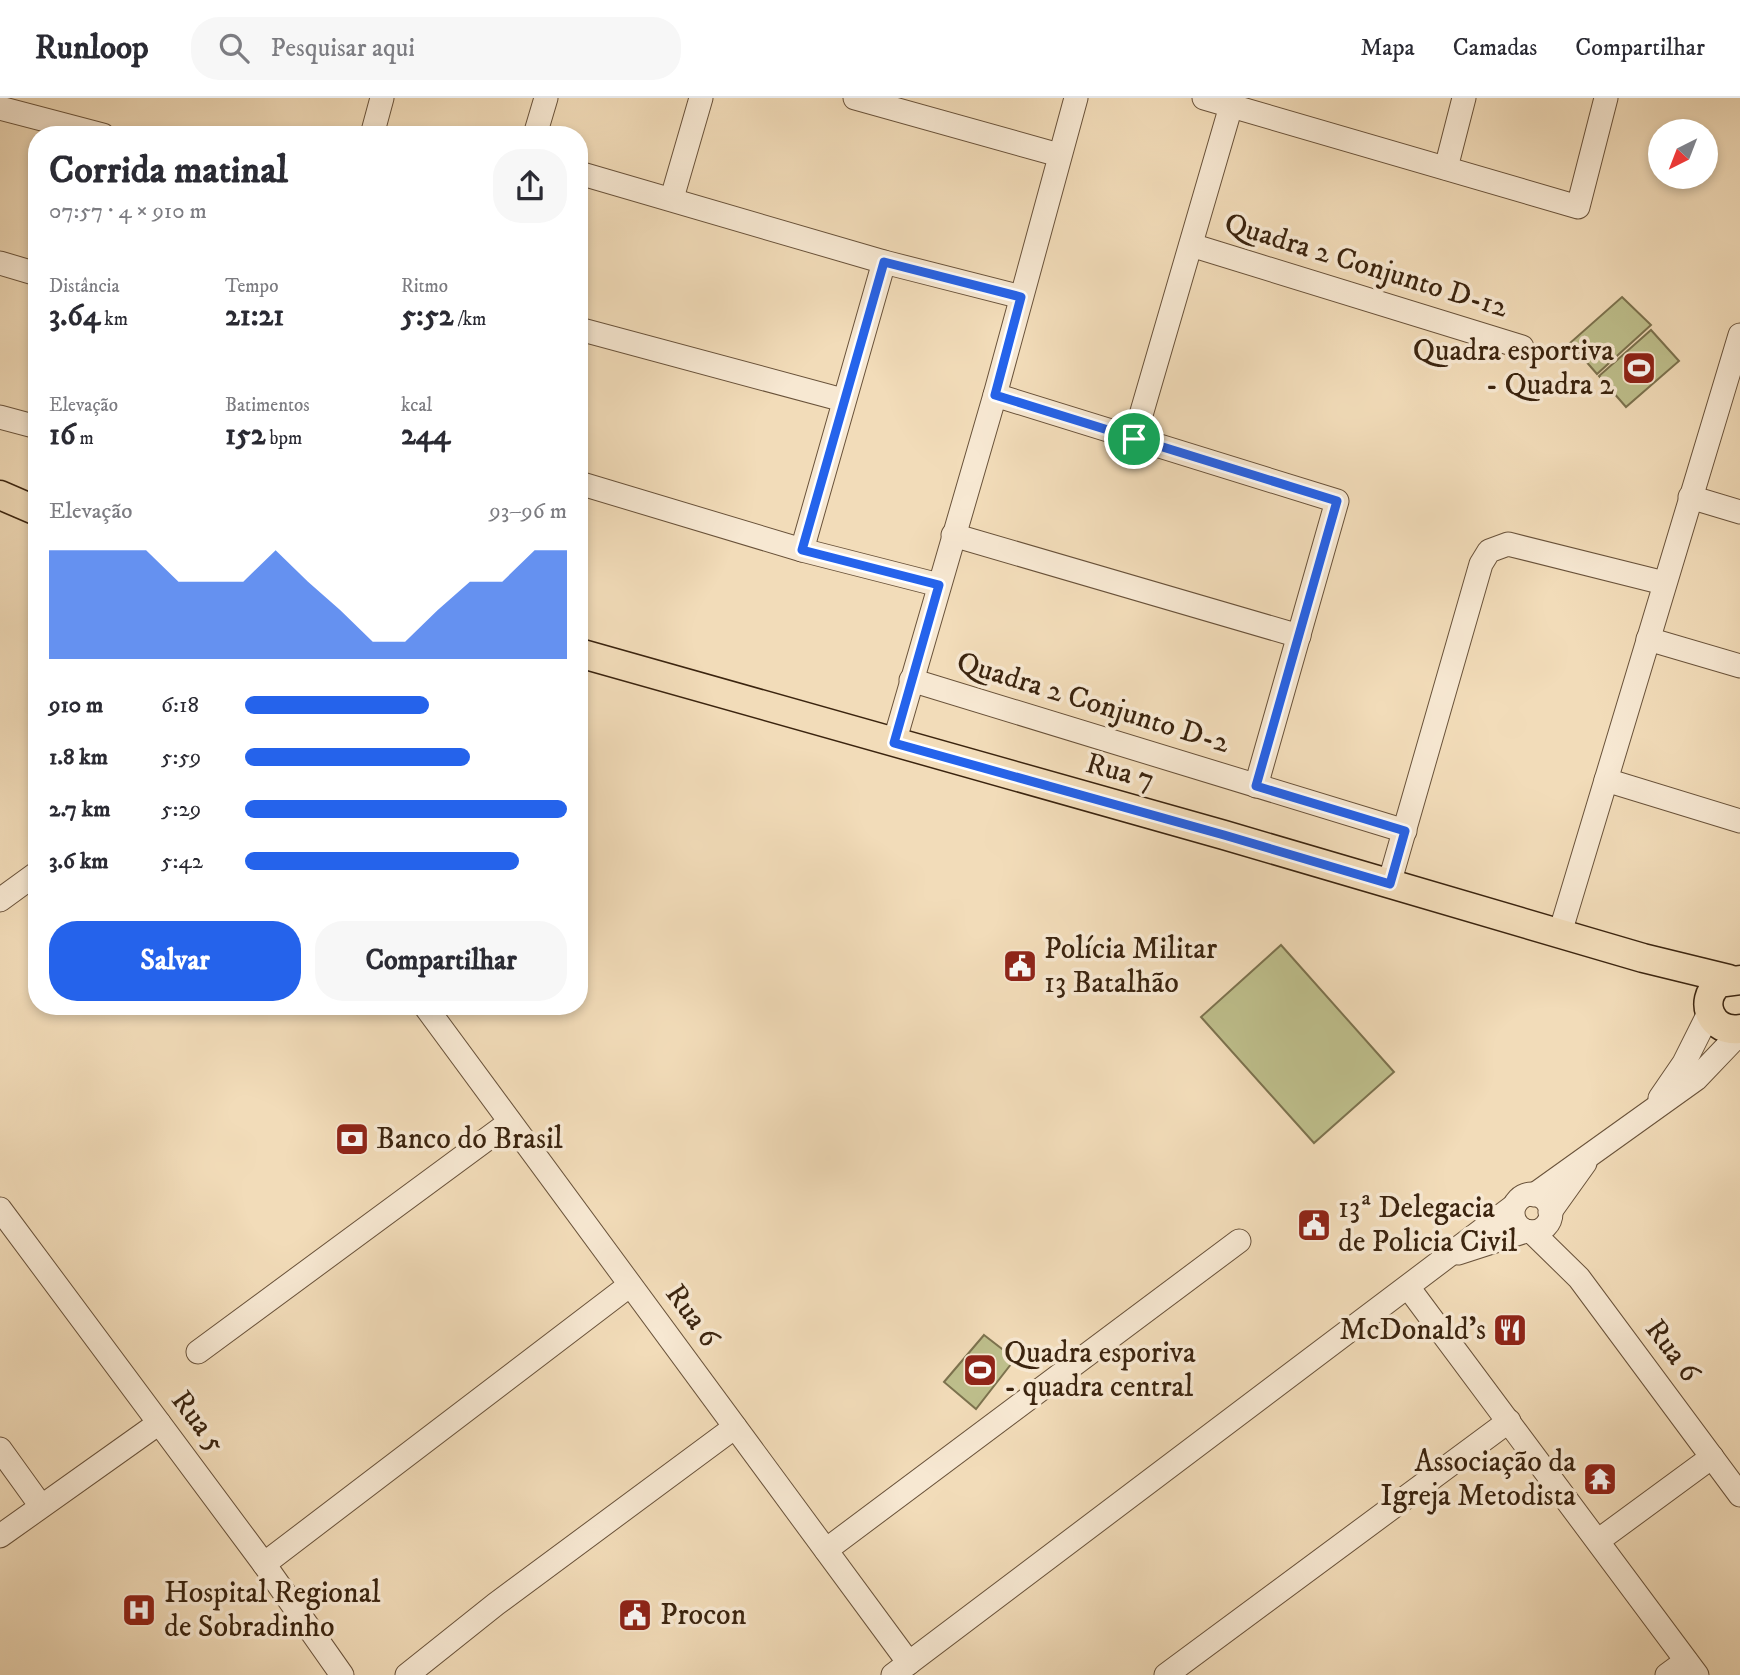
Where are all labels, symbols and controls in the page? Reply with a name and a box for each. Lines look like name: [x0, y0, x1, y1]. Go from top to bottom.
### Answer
search box: [191, 17, 681, 80]
text: Runloop: [35, 28, 149, 69]
icon: search: [215, 29, 253, 67]
text: Pesquisar aqui: [271, 32, 415, 65]
text: Mapa: [1360, 33, 1415, 63]
text: Camadas: [1453, 33, 1537, 63]
text: Compartilhar: [1575, 33, 1705, 63]
north arrow: [1648, 119, 1718, 189]
map controls: [1648, 119, 1718, 189]
text: Corrida matinal: [49, 147, 288, 195]
button: share: [493, 149, 567, 223]
text: 07:57 · 4 × 910 m: [49, 197, 207, 226]
street label: Quadra 2 Conjunto D-12: [1220, 205, 1512, 327]
text: Distância: [49, 275, 120, 298]
text: Tempo: [225, 275, 278, 298]
text: Ritmo: [401, 275, 448, 298]
text: 3.64: [49, 298, 100, 335]
text: 21:21: [225, 298, 284, 335]
text: 5:52: [401, 298, 453, 335]
text: km: [100, 308, 128, 331]
text: /km: [453, 308, 486, 331]
place label: Quadra esportiva - Quadra 2: [1413, 333, 1614, 404]
sports icon: Quadra esportiva - Quadra 2: [1620, 349, 1658, 387]
text: Elevação: [49, 394, 118, 417]
text: Batimentos: [225, 394, 310, 417]
text: kcal: [401, 394, 432, 417]
pin: [1104, 409, 1164, 469]
text: 16: [49, 417, 76, 454]
text: 152: [225, 417, 265, 454]
text: 244: [401, 417, 450, 454]
icon: arrive: [1115, 420, 1153, 458]
text: m: [76, 427, 94, 450]
text: bpm: [265, 427, 302, 450]
text: Elevação: [49, 497, 132, 526]
text: 93–96 m: [489, 497, 567, 526]
street label: Quadra 2 Conjunto D-2: [952, 644, 1234, 762]
text: 910 m: [49, 691, 103, 720]
text: 6:18: [161, 691, 199, 720]
text: 1.8 km: [49, 743, 108, 772]
text: 5:59: [161, 743, 201, 772]
street label: Rua 7: [1082, 745, 1158, 799]
text: 2.7 km: [49, 795, 110, 824]
text: 5:29: [161, 795, 201, 824]
text: 3.6 km: [49, 847, 109, 876]
text: 5:42: [161, 847, 203, 876]
button: Salvar: [49, 921, 301, 1001]
button: Compartilhar: [315, 921, 567, 1001]
place label: Polícia Militar 13 Batalhão: [1044, 931, 1217, 1002]
public building icon: Polícia Militar 13 Batalhão: [1001, 947, 1039, 985]
bank icon: Banco do Brasil: [333, 1120, 371, 1158]
place label: Banco do Brasil: [376, 1121, 563, 1158]
place label: 13ª Delegacia de Policia Civil: [1338, 1190, 1517, 1261]
public building icon: 13ª Delegacia de Policia Civil: [1295, 1206, 1333, 1244]
street label: Rua 6: [657, 1277, 728, 1356]
restaurant icon: McDonald's: [1491, 1311, 1529, 1349]
place label: McDonald's: [1339, 1312, 1486, 1349]
street label: Rua 6: [1636, 1312, 1708, 1391]
place label: Quadra esporiva - quadra central: [1004, 1335, 1196, 1406]
sports icon: Quadra esporiva - quadra central: [961, 1351, 999, 1389]
street label: Rua 5: [163, 1384, 233, 1461]
place label: Associação da Igreja Metodista: [1380, 1444, 1576, 1515]
temple icon: Associação da Igreja Metodista: [1581, 1460, 1619, 1498]
place label: Hospital Regional de Sobradinho: [164, 1575, 380, 1646]
hospital icon: Hospital Regional de Sobradinho: [120, 1591, 158, 1629]
public building icon: Procon: [616, 1596, 654, 1634]
place label: Procon: [660, 1597, 747, 1634]

